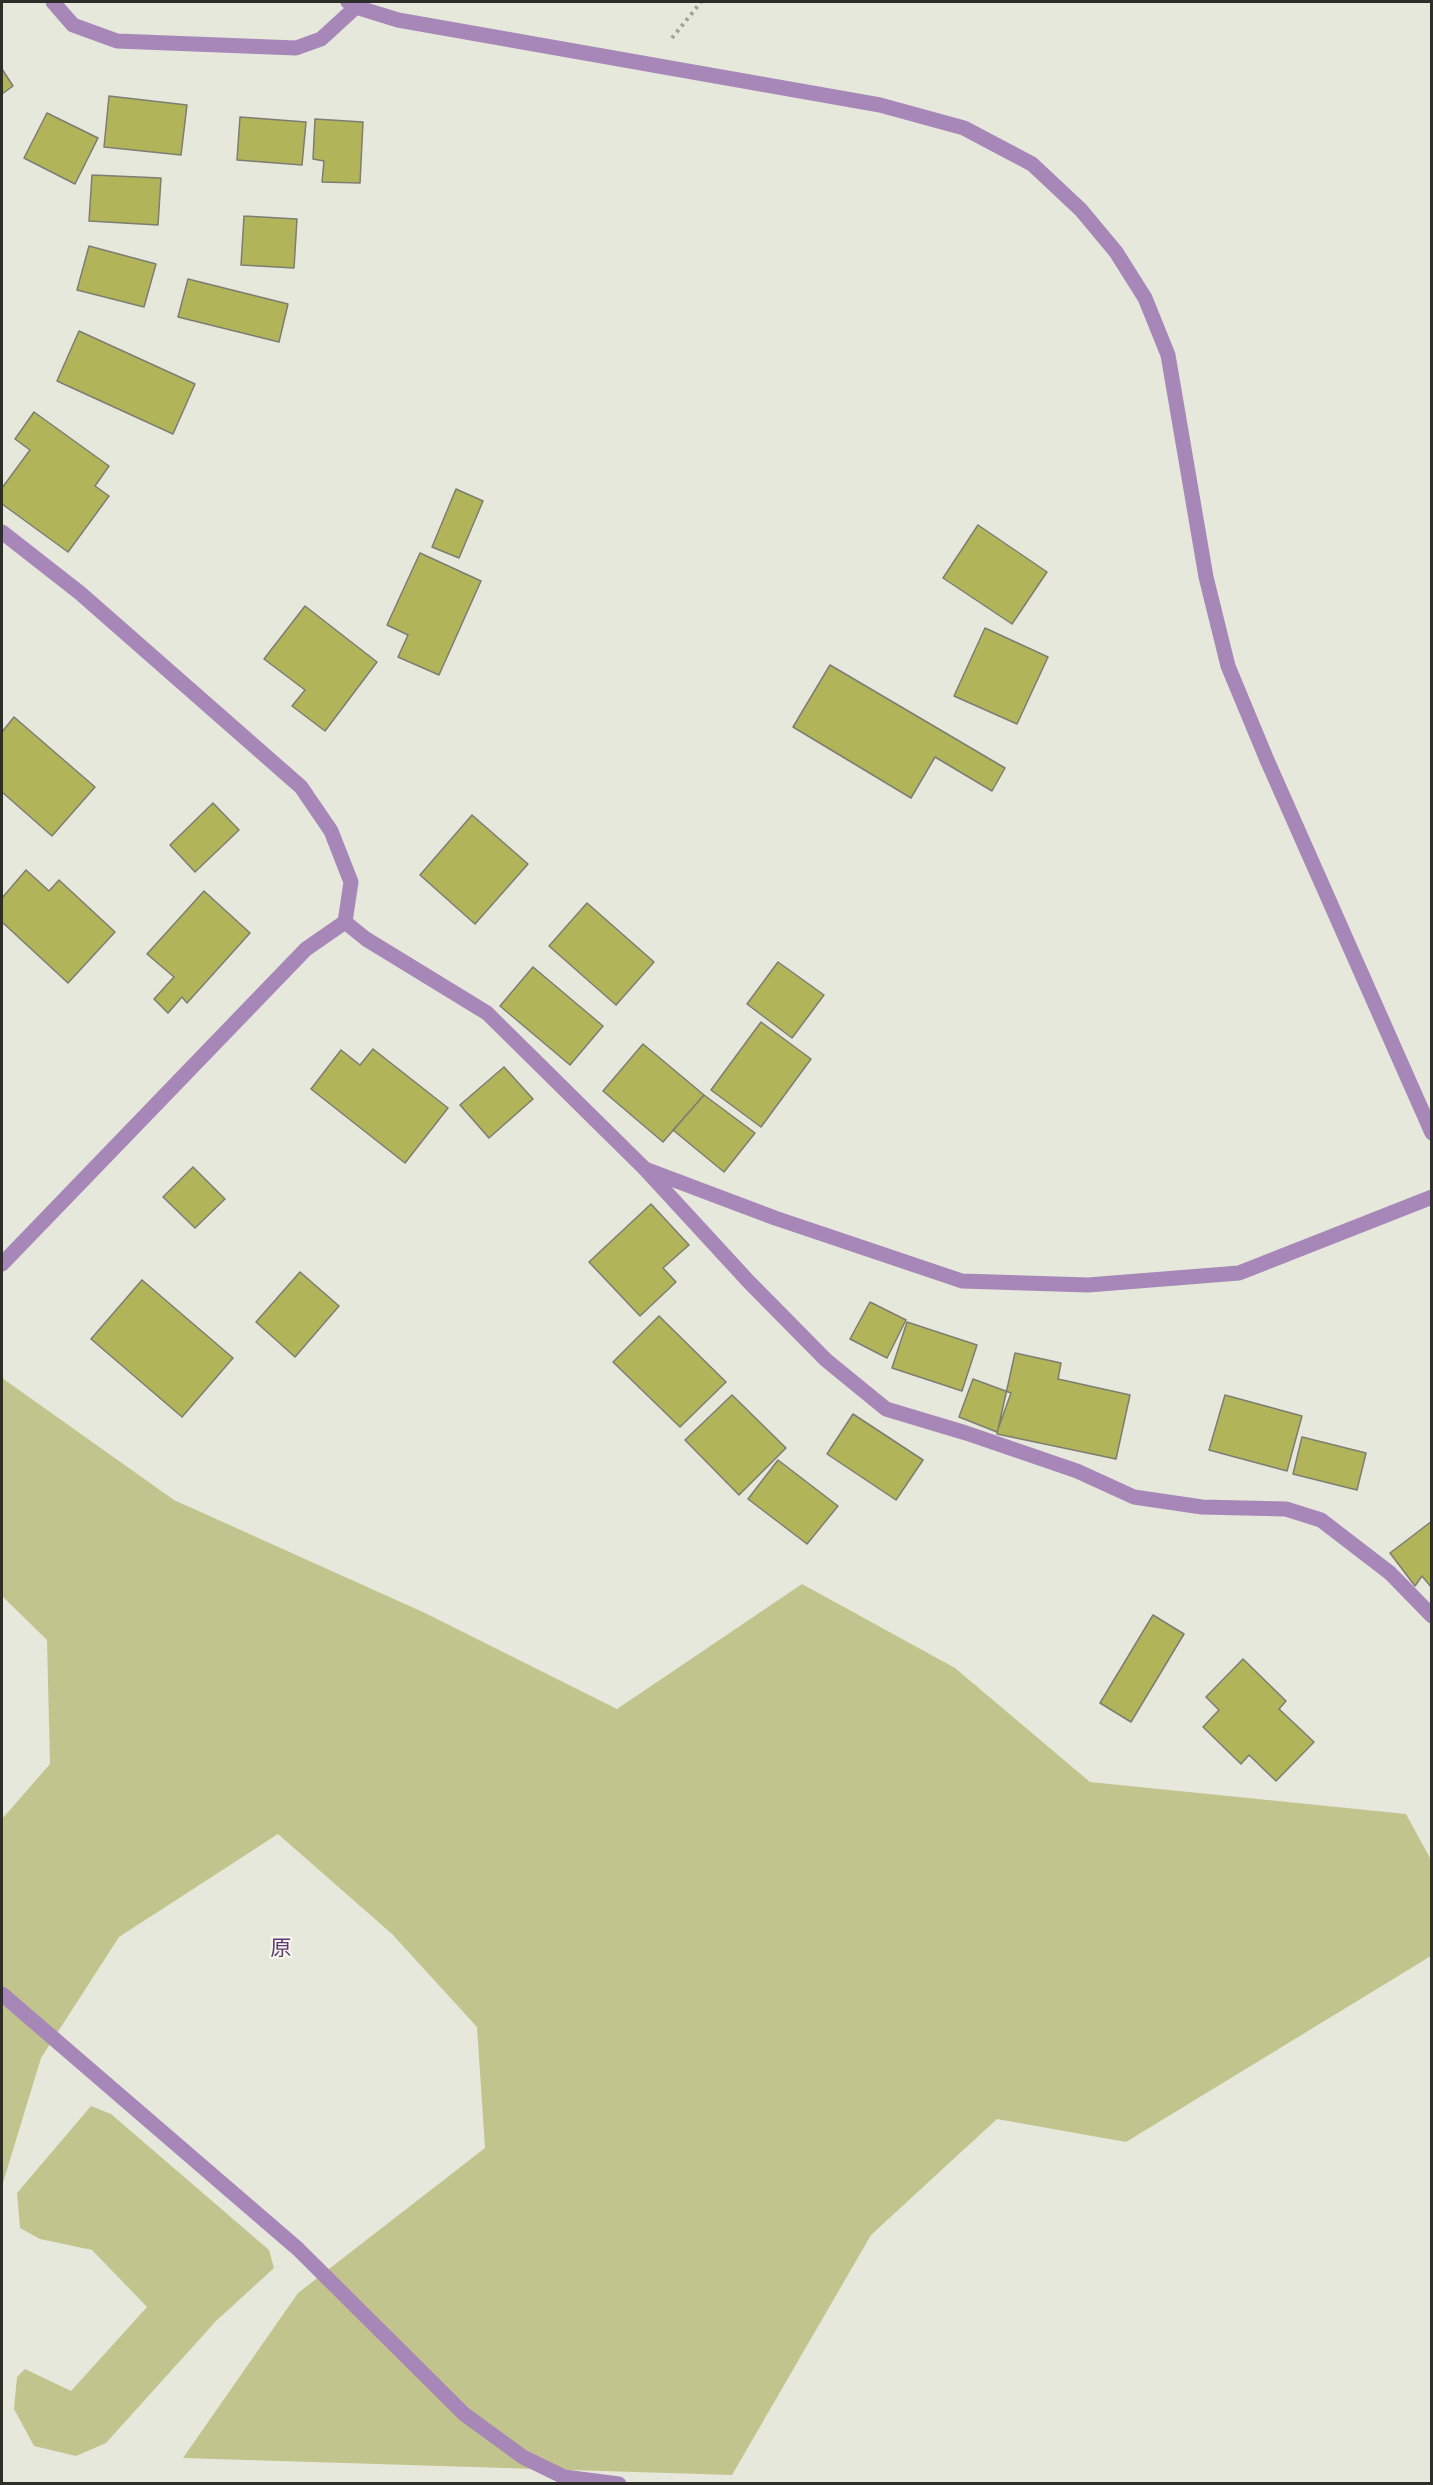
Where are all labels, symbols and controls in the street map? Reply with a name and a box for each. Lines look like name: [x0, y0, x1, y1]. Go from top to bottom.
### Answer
district label: 原: [271, 1936, 291, 1962]

